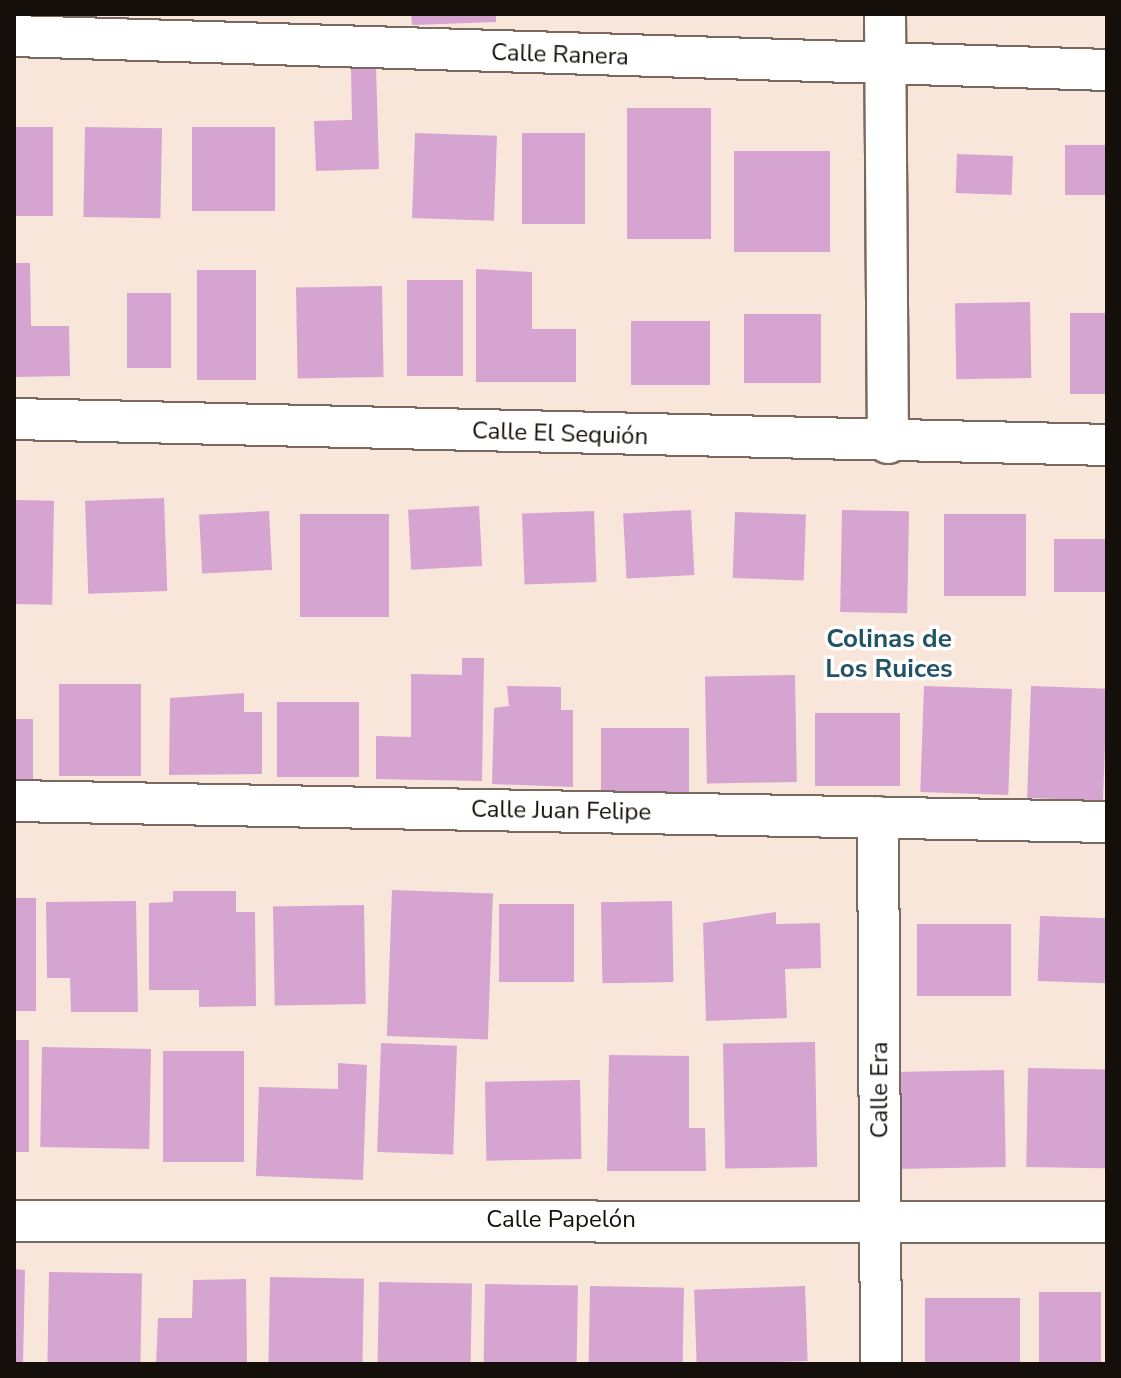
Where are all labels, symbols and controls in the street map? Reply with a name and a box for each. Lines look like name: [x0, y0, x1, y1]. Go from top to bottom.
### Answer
street label: Calle Ranera: [491, 38, 629, 72]
street label: Calle El Sequión: [471, 417, 649, 451]
district label: Colinas de Los Ruices: [825, 623, 953, 684]
street label: Calle Juan Felipe: [471, 795, 651, 827]
street label: Calle Era: [866, 1042, 894, 1138]
street label: Calle Papelón: [486, 1206, 636, 1234]

